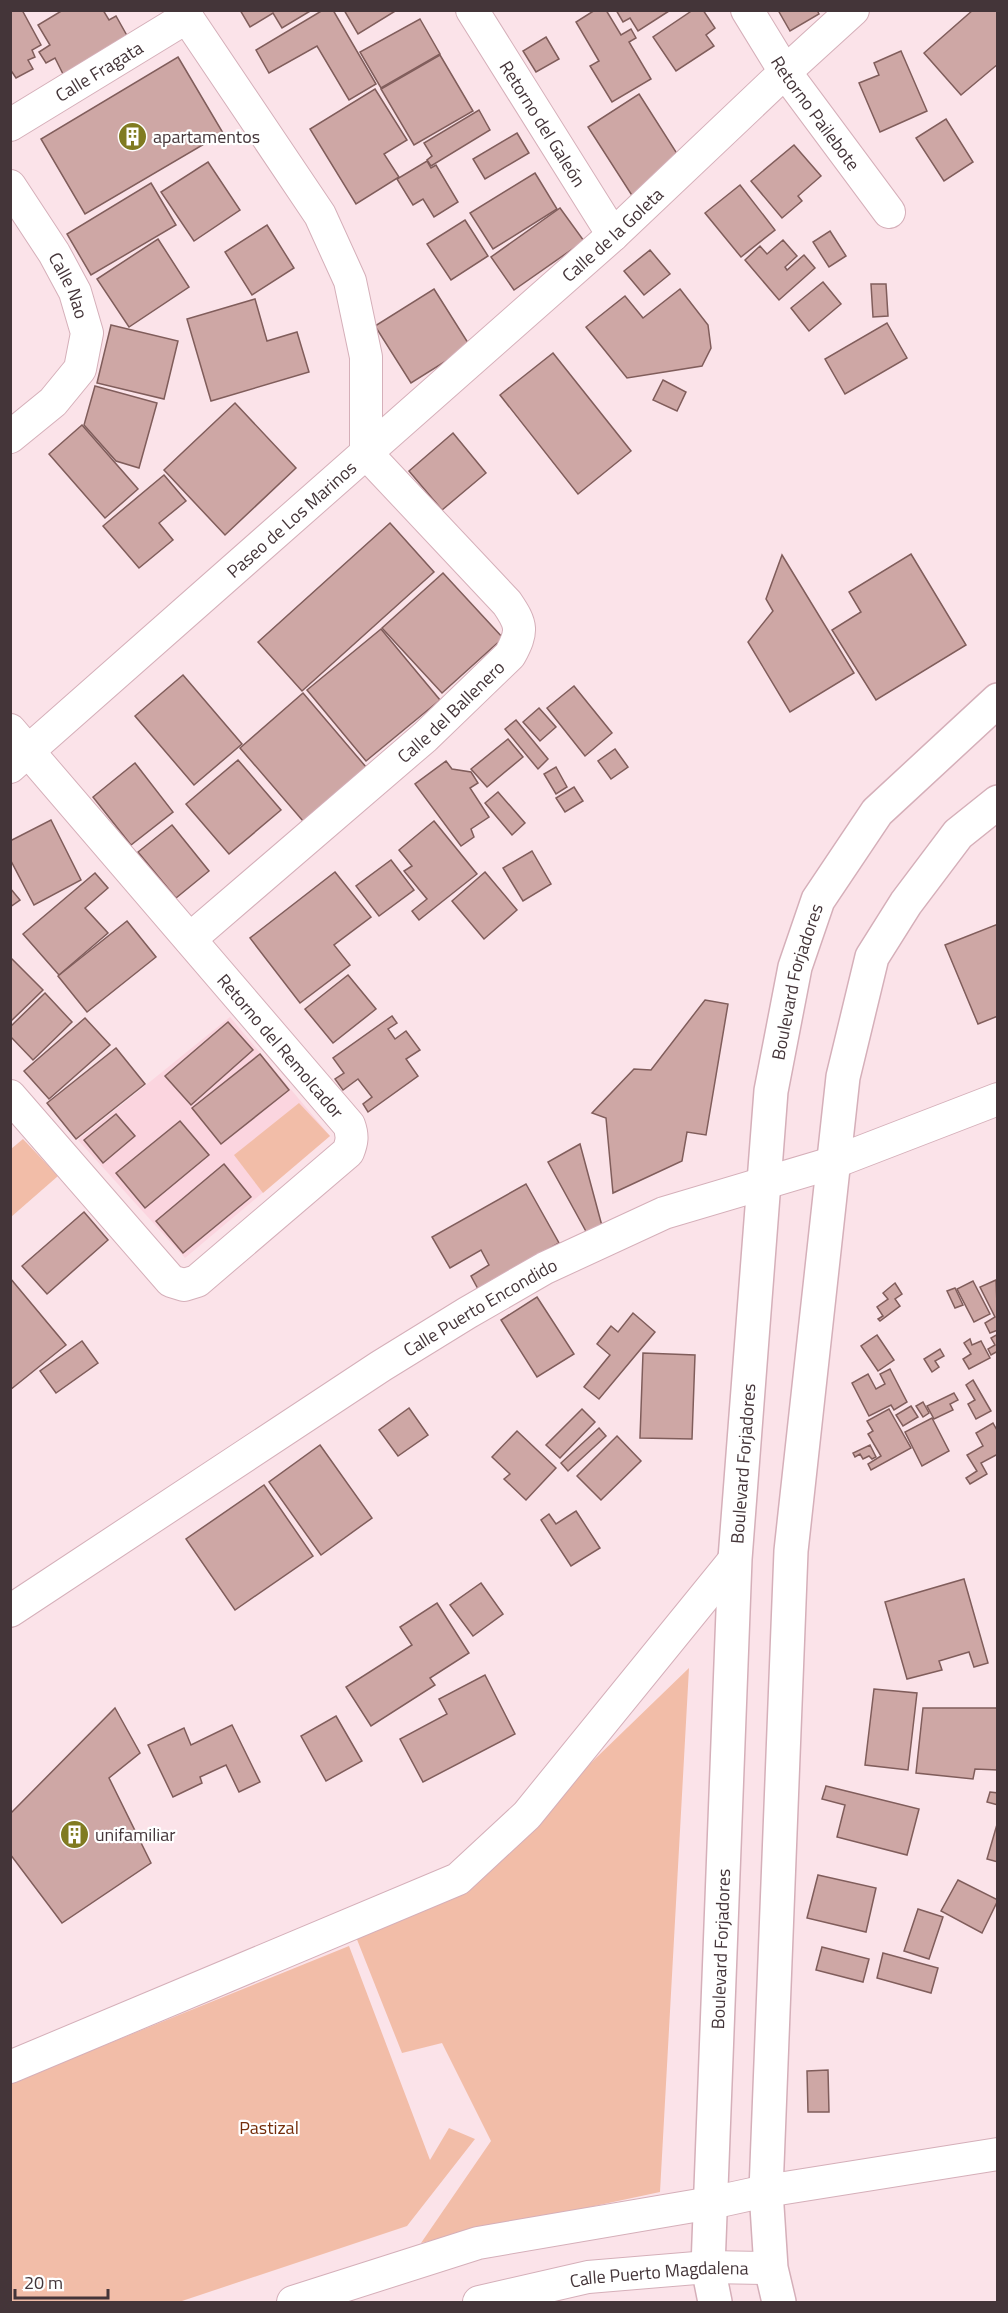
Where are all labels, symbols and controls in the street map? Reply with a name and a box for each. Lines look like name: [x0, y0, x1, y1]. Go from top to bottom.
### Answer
street label: Calle Fragata: [50, 34, 148, 108]
street label: Retorno Pailebote: [765, 51, 867, 176]
street label: Retorno del Galeón: [493, 55, 593, 192]
building icon: apartamentos: [116, 120, 148, 152]
place label: apartamentos: [153, 123, 260, 150]
street label: Calle de la Goleta: [556, 181, 669, 288]
street label: Calle Nao: [42, 247, 96, 322]
street label: Paseo de Los Marinos: [220, 454, 362, 584]
street label: Calle del Ballenero: [391, 654, 510, 769]
street label: Boulevard Forjadores: [764, 900, 829, 1062]
street label: Retorno del Remolcador: [211, 967, 351, 1124]
street label: Calle Puerto Encondido: [398, 1251, 561, 1363]
street label: Boulevard Forjadores: [723, 1382, 762, 1545]
building icon: unifamiliar: [58, 1818, 90, 1850]
place label: unifamiliar: [95, 1821, 175, 1848]
street label: Boulevard Forjadores: [704, 1868, 737, 2030]
park label: Pastizal: [239, 2114, 299, 2141]
street label: Calle Puerto Magdalena: [567, 2253, 749, 2294]
scale bar: [15, 2262, 108, 2300]
text: 20 m: [24, 2269, 63, 2296]

